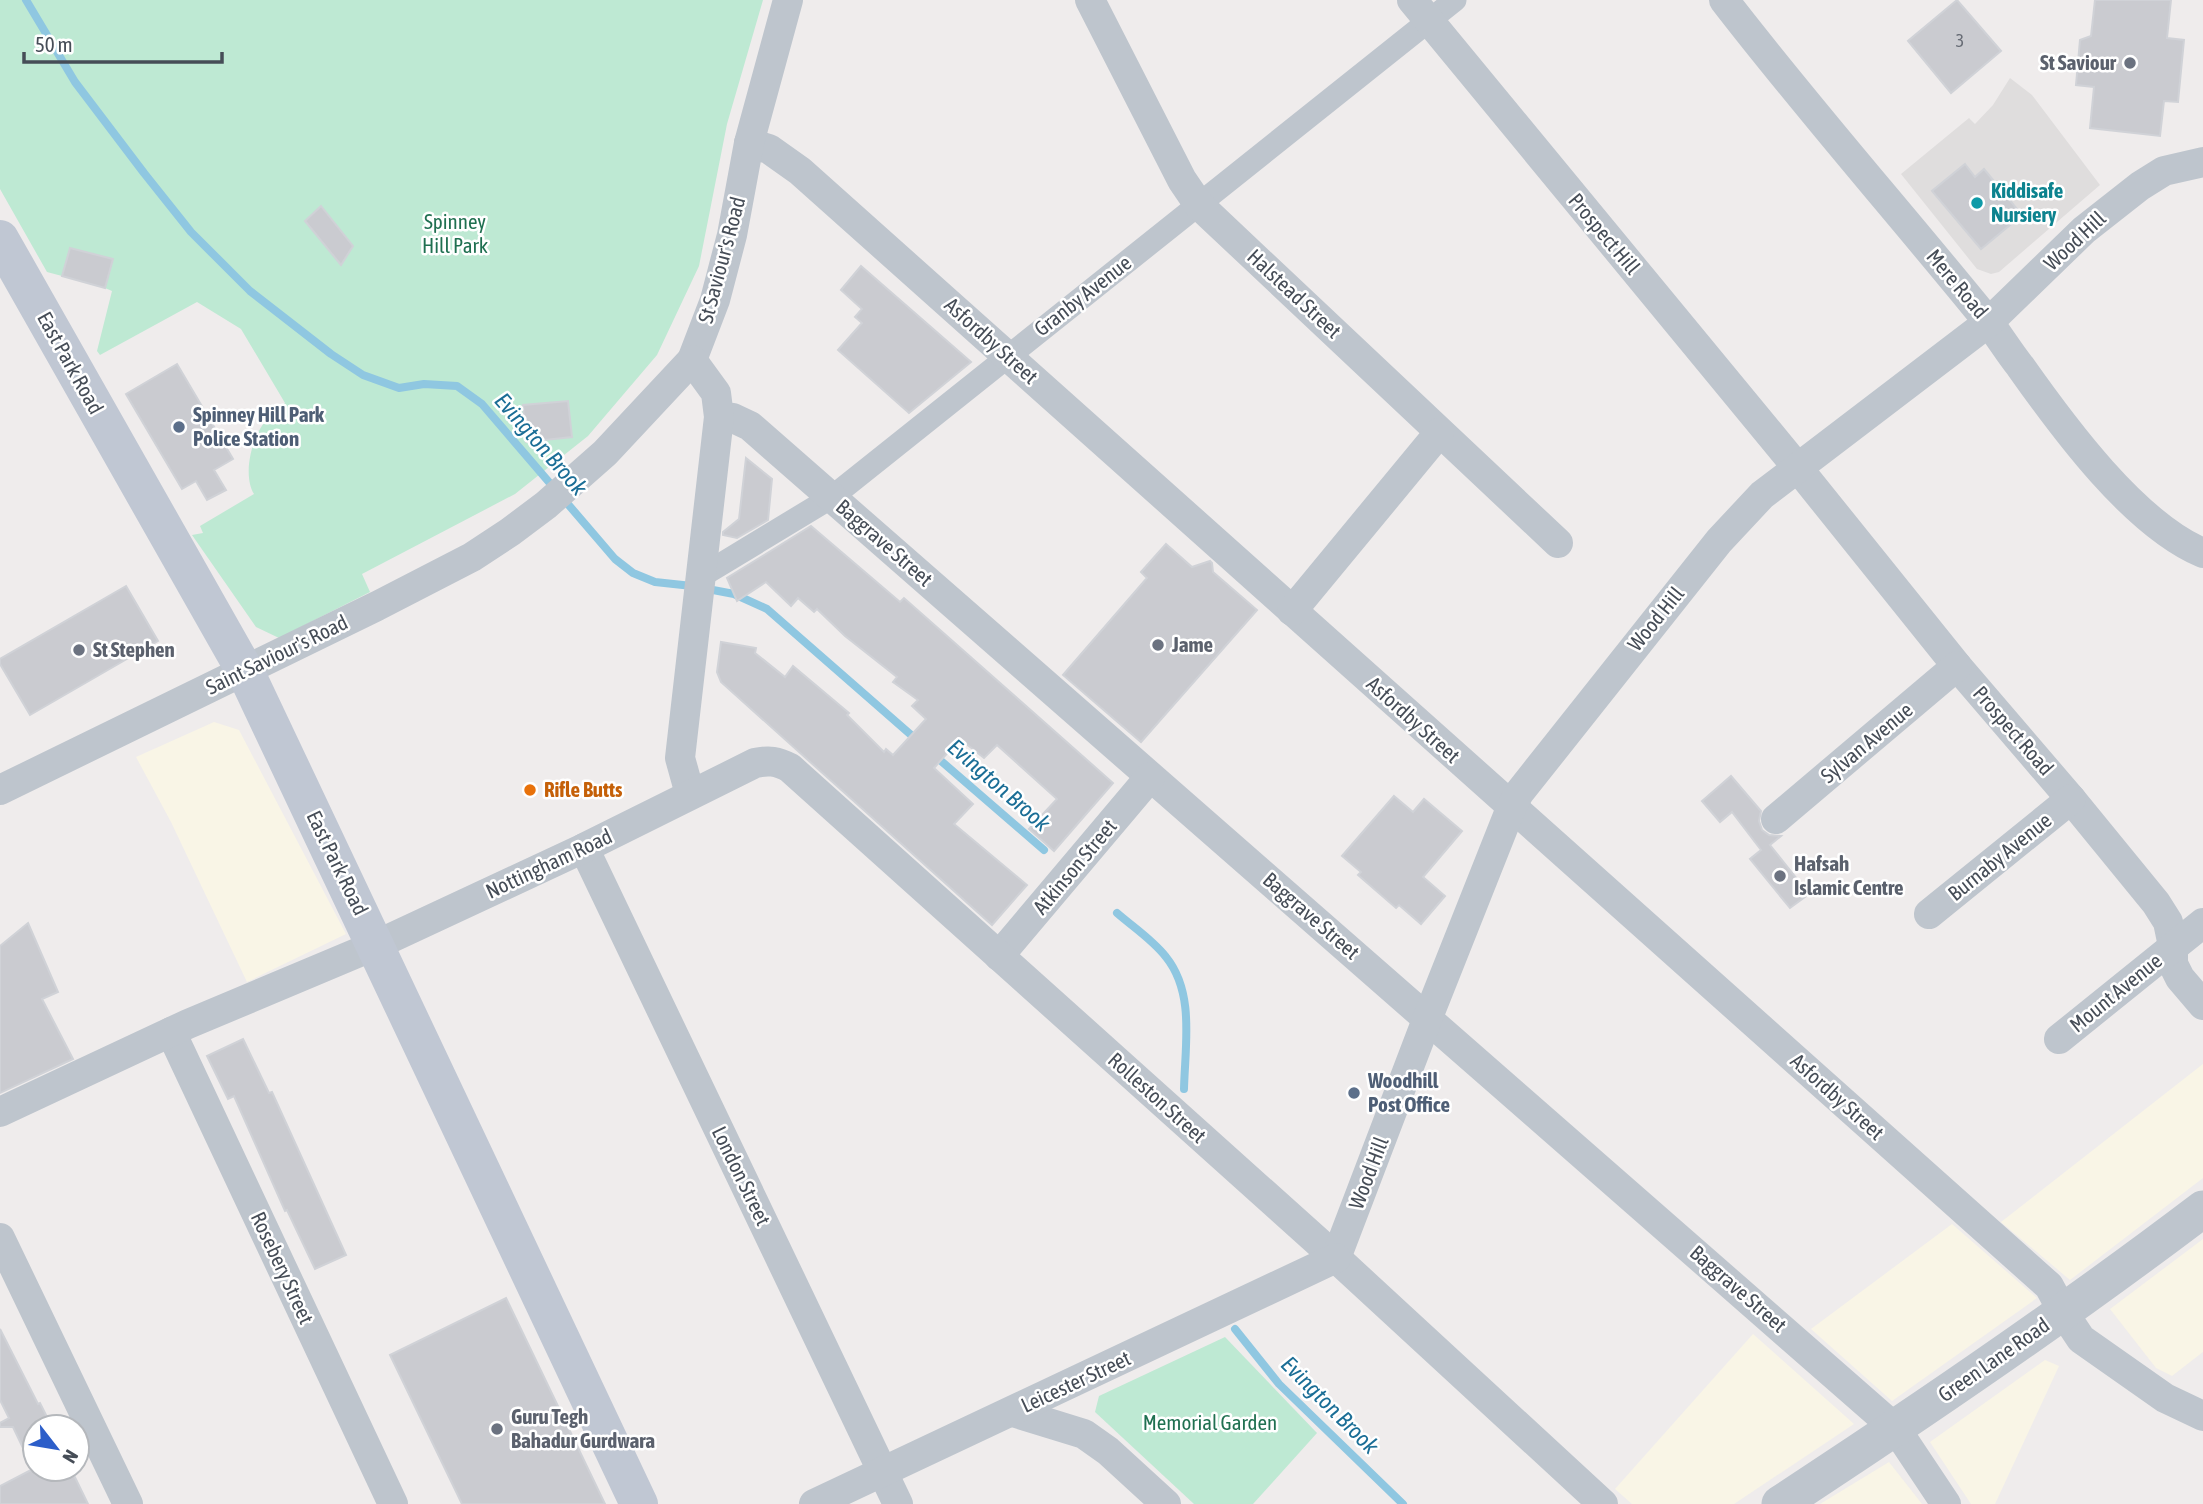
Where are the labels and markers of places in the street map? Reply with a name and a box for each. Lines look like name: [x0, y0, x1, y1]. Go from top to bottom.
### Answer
place label: St Saviour: [2040, 50, 2117, 74]
marker: St Saviour: [2122, 55, 2138, 71]
place label: Kiddisafe Nursiery: [1991, 178, 2063, 226]
marker: Kiddisafe Nursiery: [1969, 195, 1985, 211]
place label: Spinney Hill Park Police Station: [193, 402, 325, 450]
marker: Spinney Hill Park Police Station: [171, 419, 187, 435]
place label: Jame: [1171, 632, 1213, 656]
place label: St Stephen: [93, 637, 175, 661]
marker: Jame: [1150, 637, 1166, 653]
marker: St Stephen: [71, 642, 87, 658]
place label: Rifle Butts: [544, 777, 623, 801]
marker: Rifle Butts: [522, 782, 538, 798]
place label: Hafsah Islamic Centre: [1794, 851, 1904, 899]
marker: Hafsah Islamic Centre: [1772, 868, 1788, 884]
place label: Woodhill Post Office: [1367, 1068, 1450, 1116]
marker: Woodhill Post Office: [1346, 1085, 1362, 1101]
place label: Guru Tegh Bahadur Gurdwara: [511, 1404, 655, 1452]
marker: Guru Tegh Bahadur Gurdwara: [489, 1421, 505, 1437]

